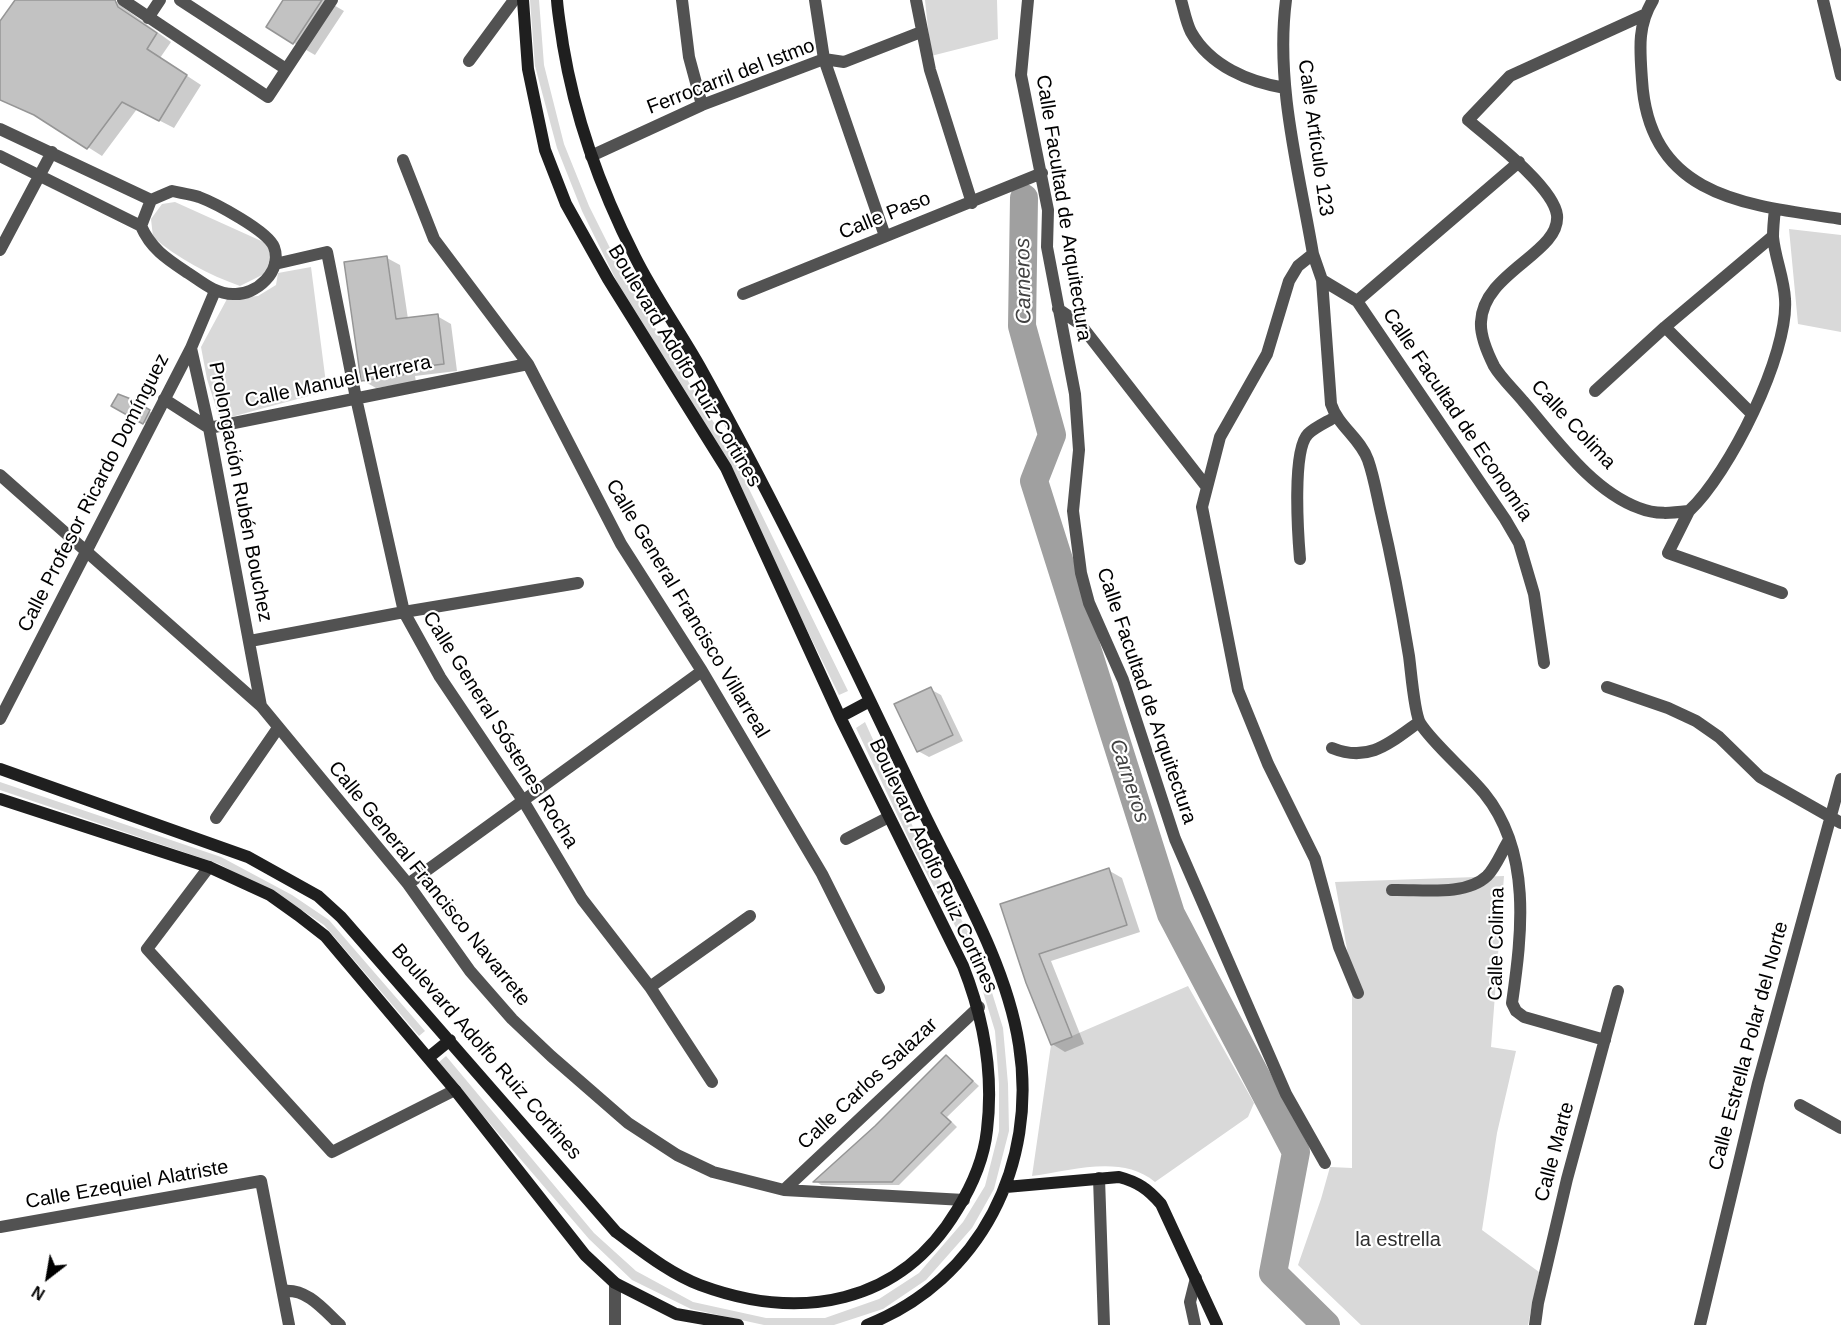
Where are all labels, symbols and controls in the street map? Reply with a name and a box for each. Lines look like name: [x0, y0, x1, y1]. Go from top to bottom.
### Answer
street label: Ferrocarril del Istmo: [644, 34, 818, 120]
street label: Calle Artículo 123: [1292, 58, 1338, 218]
street label: Calle Facultad de Arquitectura: [1030, 73, 1096, 343]
street label: Calle Paso: [836, 187, 934, 245]
water label: Carneros: [1011, 238, 1037, 324]
street label: Boulevard Adolfo Ruiz Cortines: [602, 241, 766, 491]
street label: Calle Facultad de Economía: [1377, 304, 1537, 526]
street label: Calle Profesor Ricardo Domínguez: [13, 350, 175, 636]
street label: Calle Manuel Herrera: [243, 351, 433, 413]
street label: Prolongación Rubén Bouchez: [203, 360, 277, 624]
street label: Calle Colima: [1526, 375, 1620, 475]
street label: Calle General Francisco Villarreal: [600, 475, 774, 743]
street label: Calle Facultad de Arquitectura: [1091, 565, 1201, 827]
street label: Calle General Sóstenes Rocha: [417, 607, 583, 853]
street label: Boulevard Adolfo Ruiz Cortines: [863, 735, 1003, 997]
water label: Carneros: [1104, 736, 1154, 826]
street label: Calle General Francisco Navarrete: [323, 757, 535, 1011]
street label: Calle Colima: [1484, 887, 1510, 1001]
street label: Calle Estrella Polar del Norte: [1704, 919, 1794, 1173]
street label: Boulevard Adolfo Ruiz Cortines: [386, 939, 586, 1165]
street label: Calle Carlos Salazar: [793, 1013, 943, 1155]
street label: Calle Marte: [1530, 1100, 1580, 1204]
street label: Calle Ezequiel Alatriste: [24, 1155, 230, 1215]
park label: la estrella: [1355, 1228, 1441, 1252]
north arrow: [18, 1247, 78, 1307]
text: N: [29, 1283, 48, 1303]

